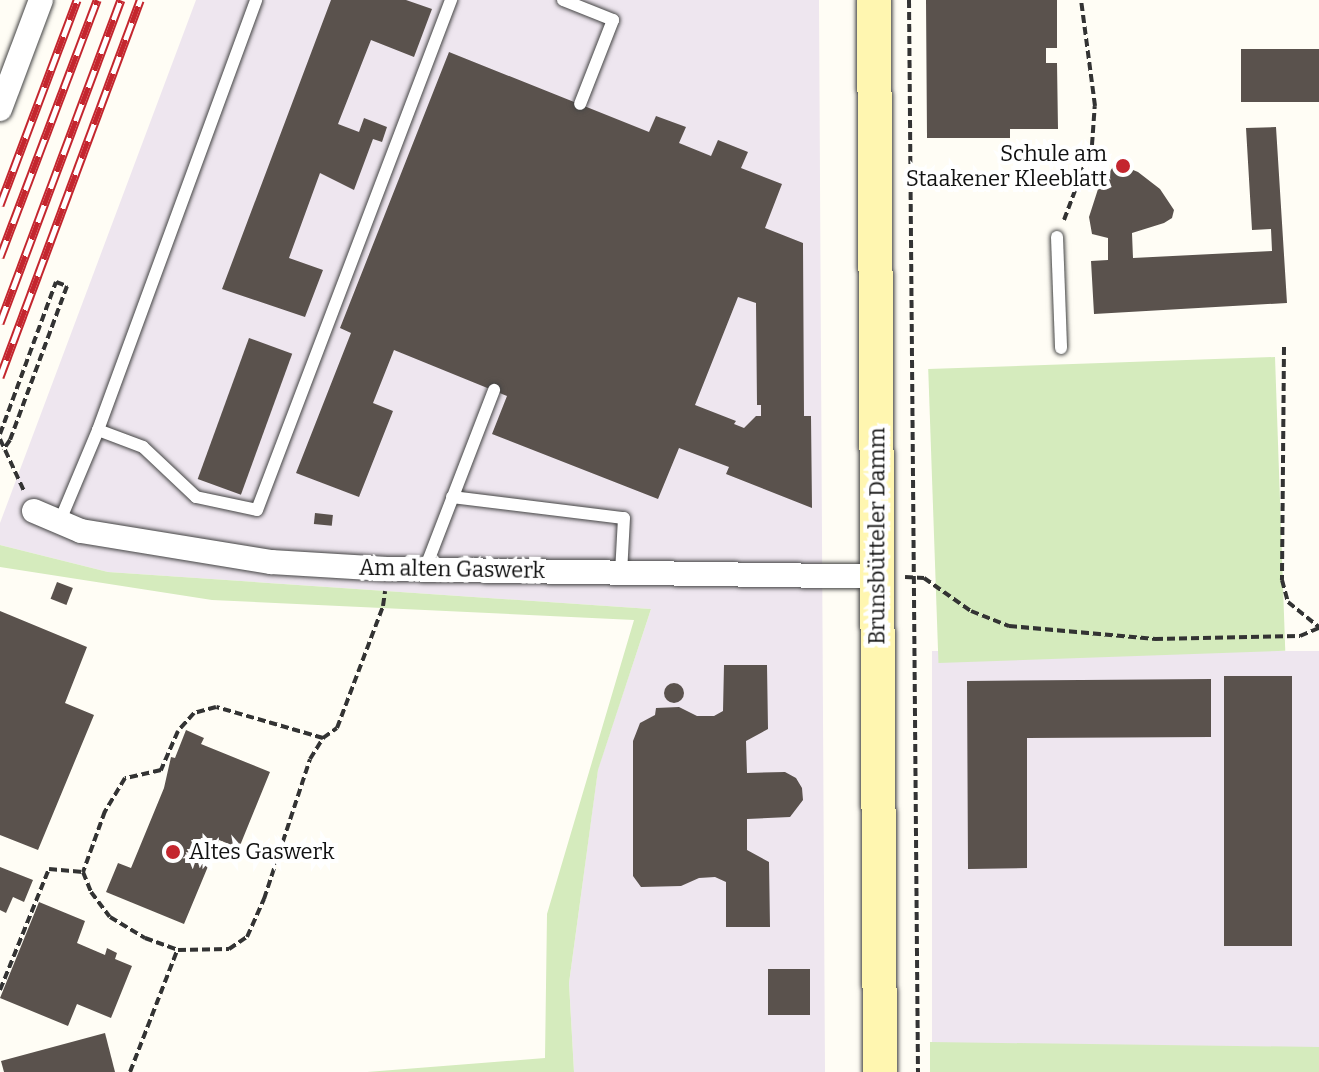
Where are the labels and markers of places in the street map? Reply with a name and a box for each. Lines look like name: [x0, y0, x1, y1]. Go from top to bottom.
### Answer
place label: Schule am Staakener Kleeblatt: [906, 140, 1107, 192]
marker: Schule am Staakener Kleeblatt: [1114, 157, 1132, 175]
place label: Altes Gaswerk: [189, 839, 334, 865]
marker: Altes Gaswerk: [164, 843, 182, 861]

